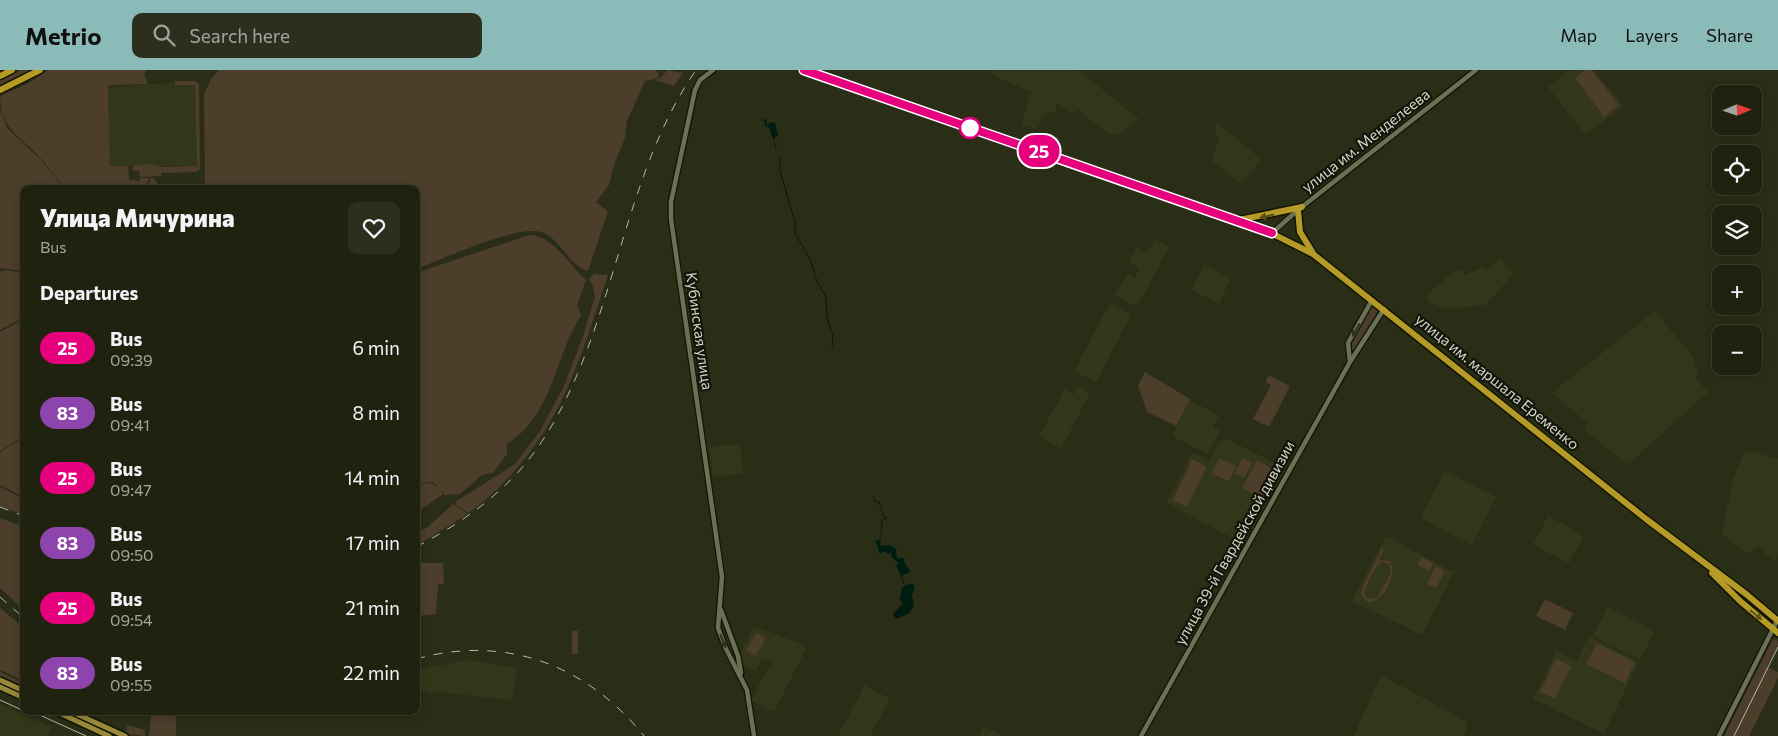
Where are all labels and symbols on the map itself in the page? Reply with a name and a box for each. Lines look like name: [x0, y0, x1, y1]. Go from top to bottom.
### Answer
street label: улица им. Менделеева: [1298, 85, 1433, 196]
north arrow: [1712, 85, 1762, 135]
unlabelled marker: [959, 117, 981, 139]
line badge: 25: [1016, 135, 1062, 167]
one-way arrow: [1258, 212, 1274, 220]
street label: Кубинская улица: [683, 271, 717, 391]
street label: улица им. маршала Еременко: [1412, 310, 1583, 453]
one-way arrow: [1352, 322, 1360, 337]
street label: улица 39-й Гвардейской дивизии: [1170, 437, 1298, 648]
one-way arrow: [1750, 610, 1763, 621]
one-way arrow: [719, 634, 727, 648]

